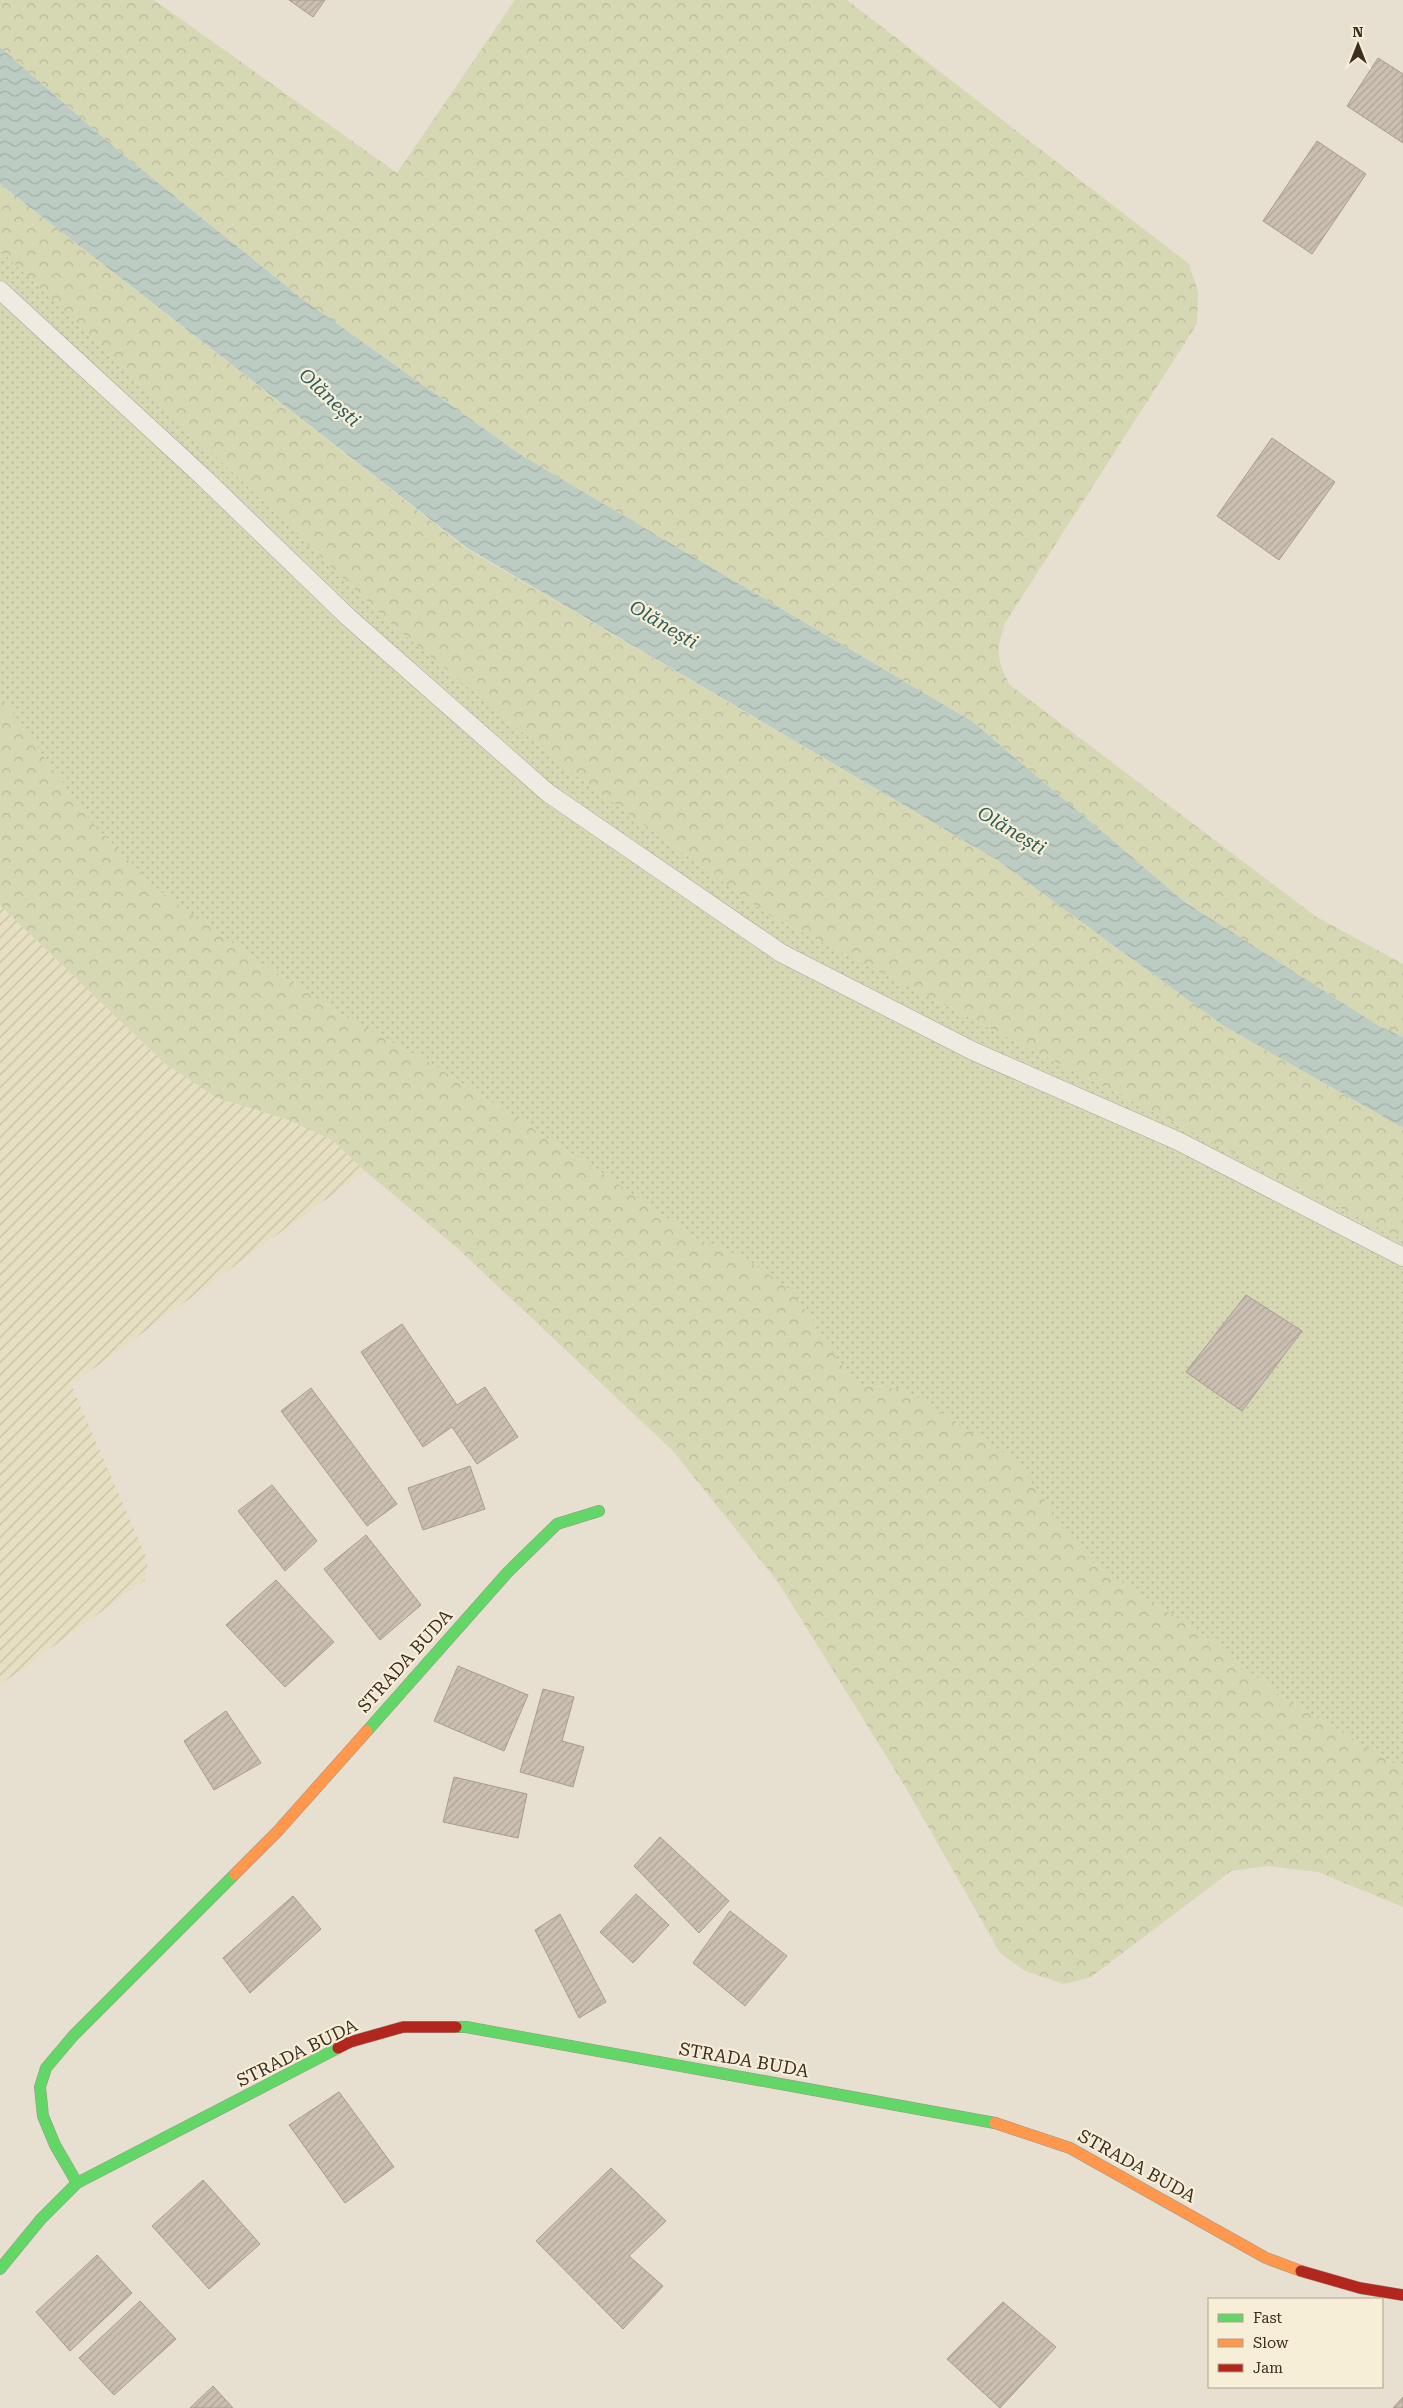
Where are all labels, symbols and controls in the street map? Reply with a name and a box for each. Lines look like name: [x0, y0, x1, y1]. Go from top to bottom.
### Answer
north arrow: [1333, 20, 1383, 70]
text: N: [1353, 24, 1364, 40]
water label: Olănești: [293, 363, 365, 433]
water label: Olănești: [624, 595, 702, 655]
water label: Olănești: [972, 801, 1050, 861]
street label: STRADA BUDA: [353, 1604, 457, 1717]
street label: STRADA BUDA: [233, 2014, 361, 2091]
street label: STRADA BUDA: [678, 2038, 811, 2081]
street label: STRADA BUDA: [1075, 2125, 1200, 2207]
legend: [1208, 2298, 1383, 2388]
text: Fast: [1253, 2309, 1283, 2327]
text: Slow: [1253, 2334, 1289, 2352]
text: Jam: [1253, 2359, 1283, 2377]

